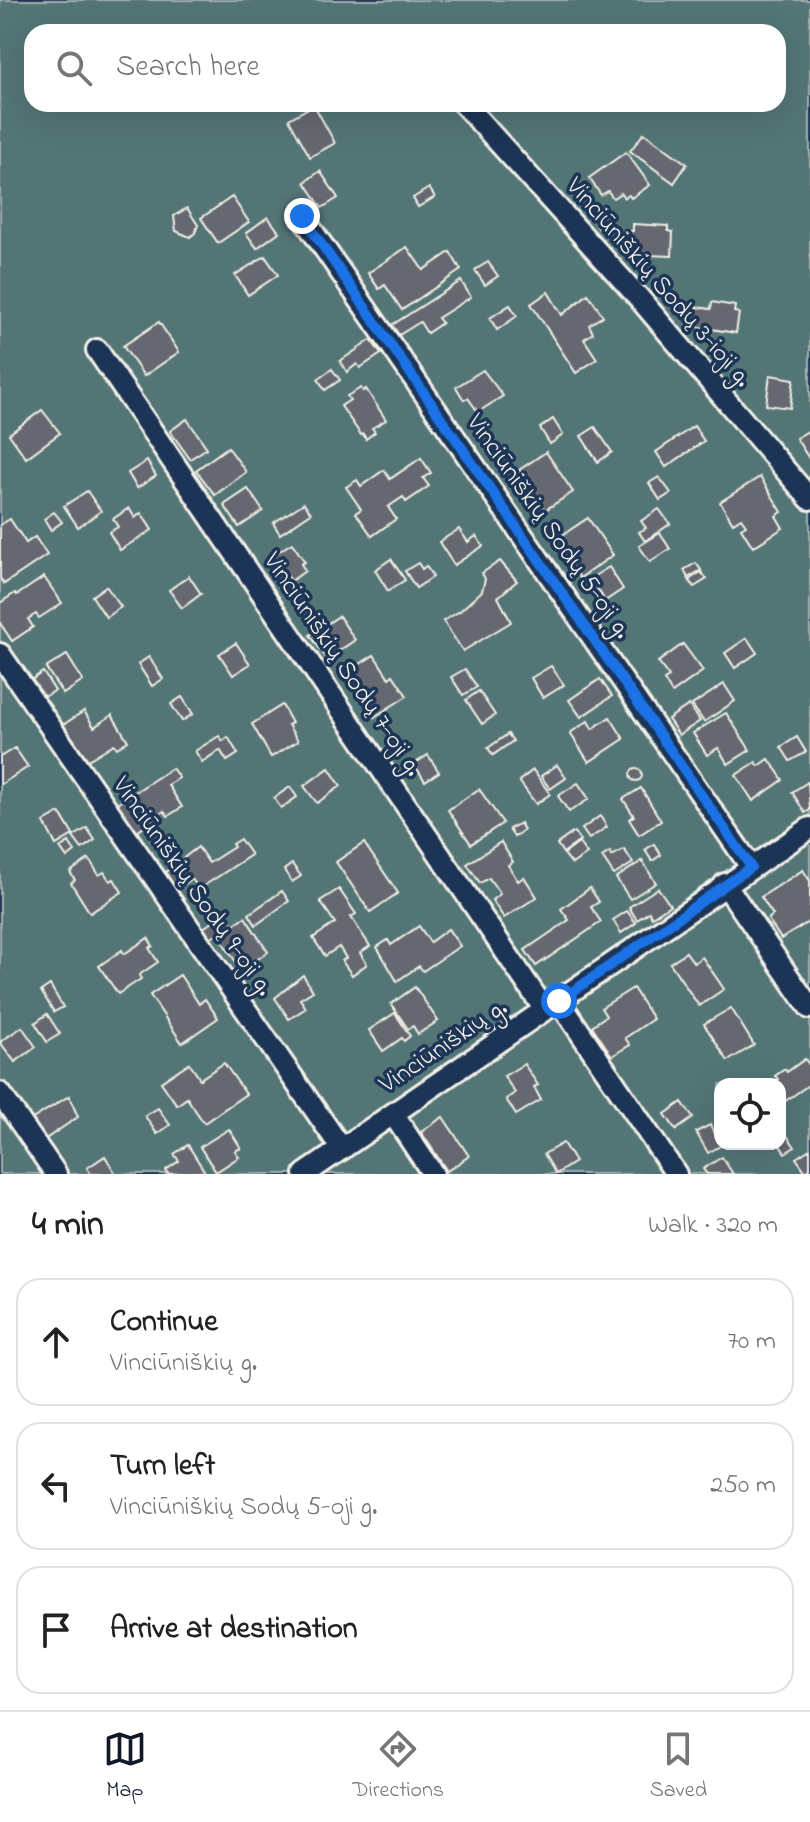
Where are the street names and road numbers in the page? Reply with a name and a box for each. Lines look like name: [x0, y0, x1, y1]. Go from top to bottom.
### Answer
street label: Vinciūniškių Sodų 3-ioji g.: [555, 169, 760, 397]
street label: Vinciūniškių Sodų 5-oji g.: [455, 406, 640, 647]
street label: Vinciūniškių Sodų 7-oji g.: [252, 544, 431, 785]
street label: Vinciūniškių Sodų 9-oji g.: [101, 769, 282, 1004]
street label: Vinciūniškių g.: [372, 990, 516, 1104]

